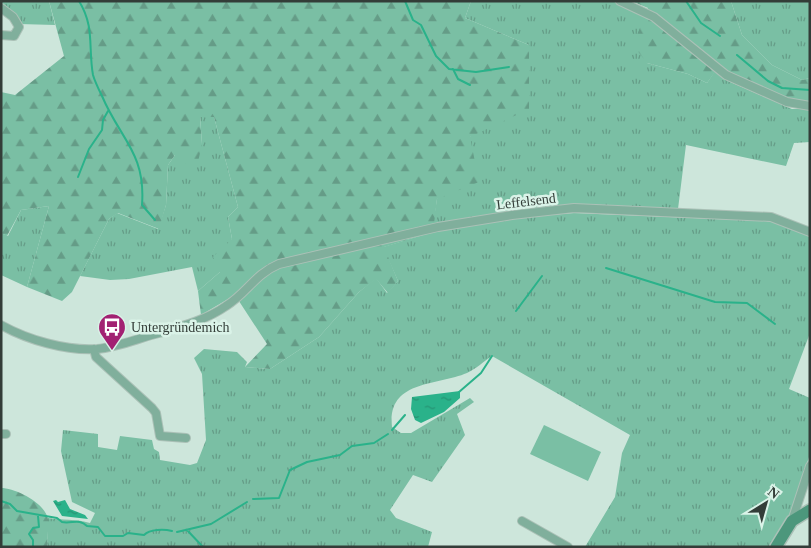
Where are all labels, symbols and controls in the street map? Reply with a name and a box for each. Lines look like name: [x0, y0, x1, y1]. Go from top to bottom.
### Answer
street label: Leffelsend: [496, 190, 557, 213]
bus stop icon: Untergründemich: [97, 312, 127, 351]
place label: Untergründemich: [131, 320, 230, 335]
north arrow: [741, 478, 791, 528]
text: N: [765, 484, 782, 502]

